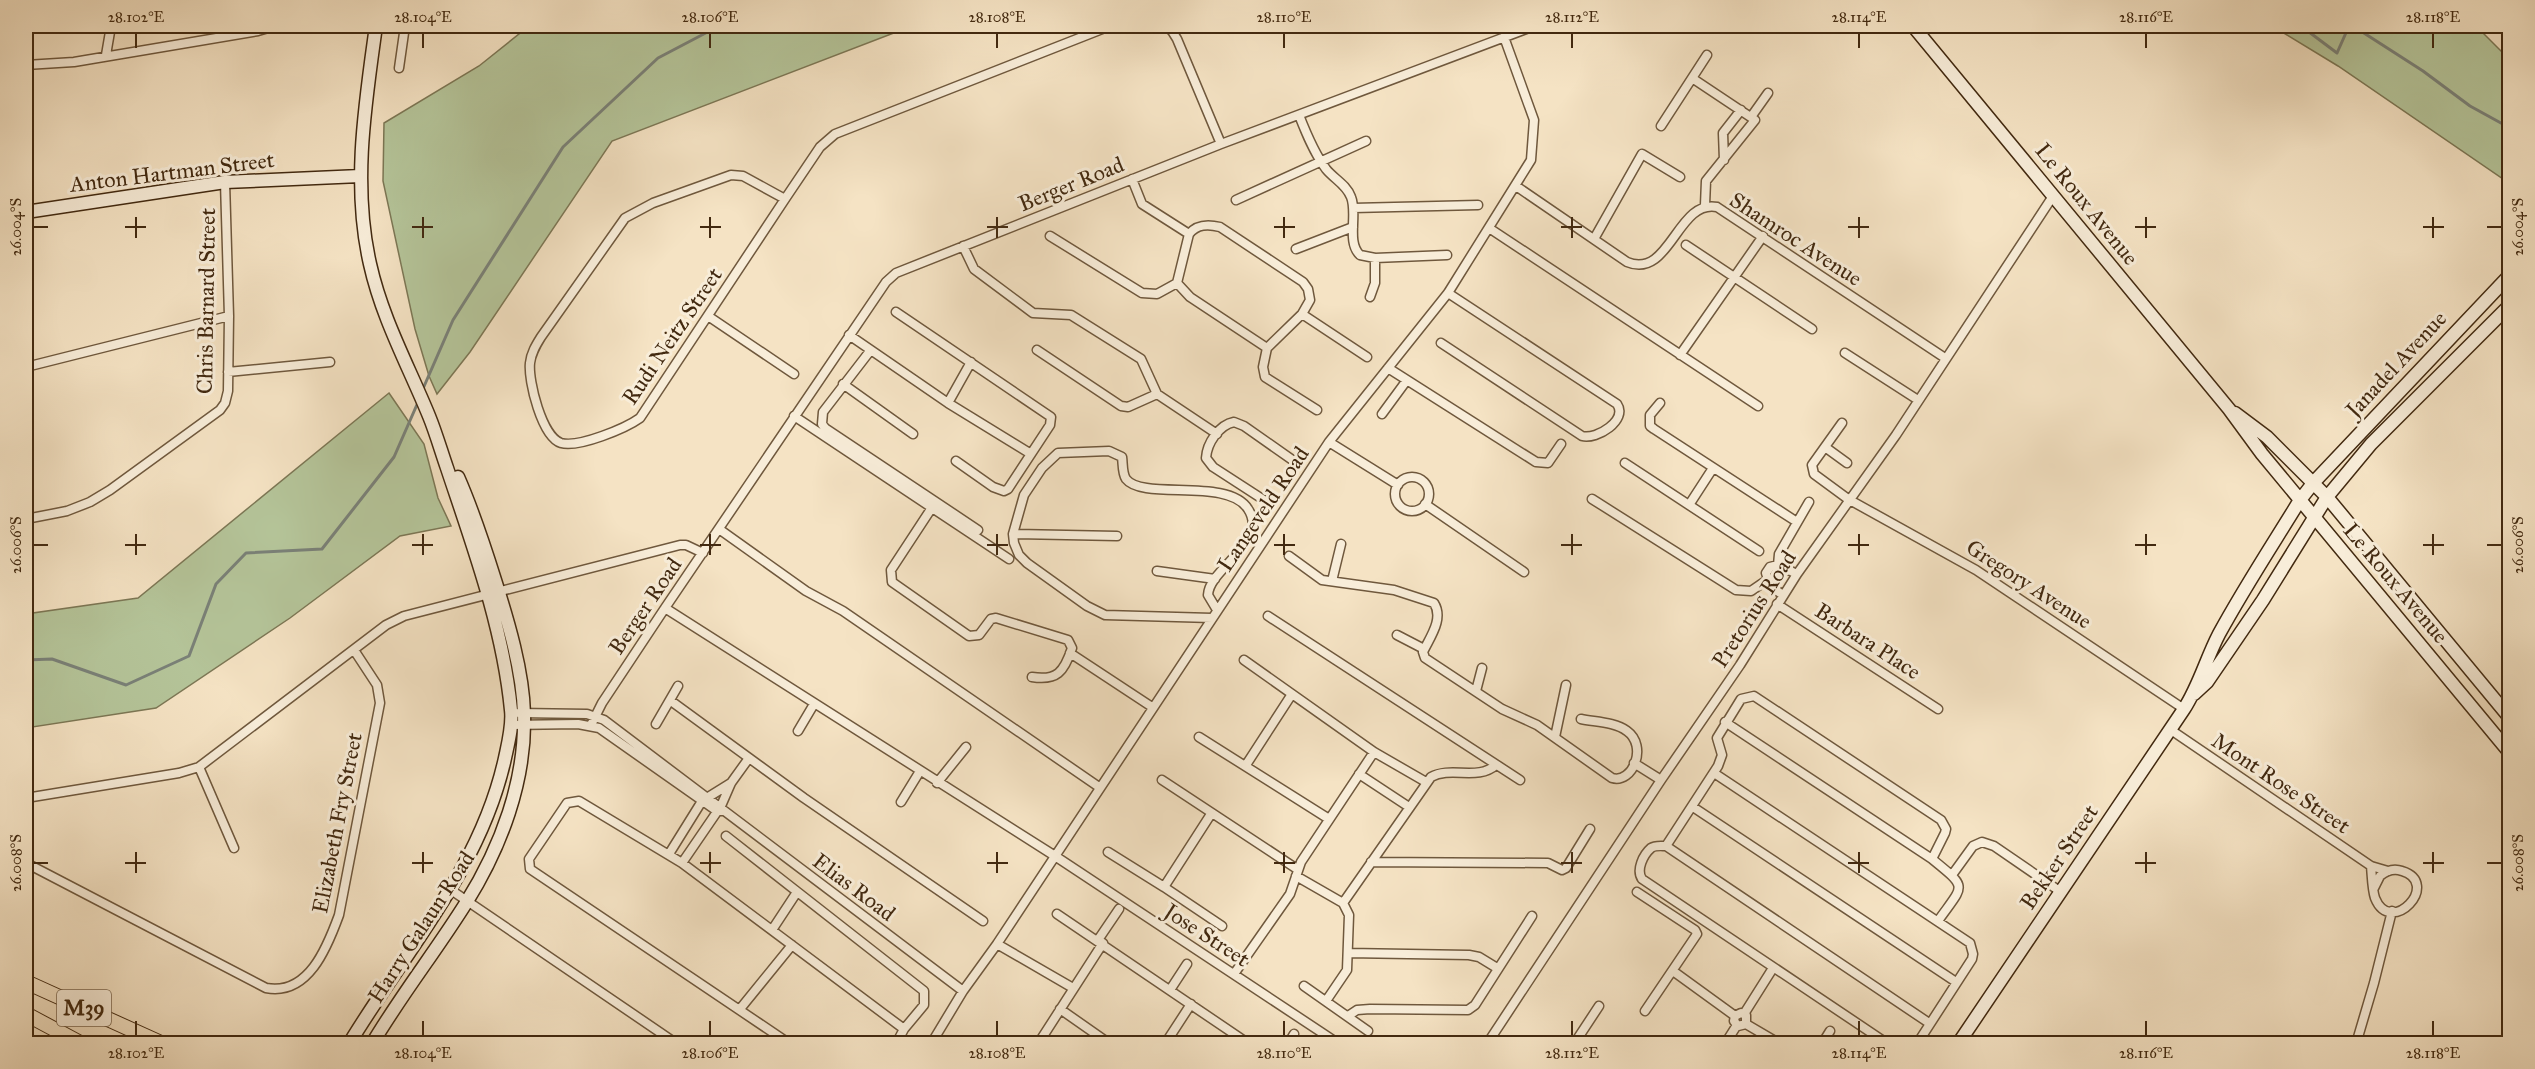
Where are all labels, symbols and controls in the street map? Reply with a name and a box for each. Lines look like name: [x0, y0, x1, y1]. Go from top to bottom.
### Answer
text: 28.102°E: [108, 8, 165, 26]
text: 28.104°E: [394, 8, 452, 26]
text: 28.106°E: [682, 8, 739, 26]
text: 28.108°E: [968, 8, 1026, 26]
text: 28.110°E: [1256, 8, 1312, 26]
text: 28.112°E: [1545, 8, 1599, 26]
text: 28.114°E: [1832, 8, 1887, 26]
text: 28.116°E: [2119, 8, 2173, 26]
text: 28.118°E: [2406, 8, 2460, 26]
street label: Le Roux Avenue: [2030, 138, 2144, 270]
street label: Anton Hartman Street: [67, 146, 276, 198]
street label: Berger Road: [1014, 151, 1128, 217]
street label: Shamroc Avenue: [1725, 186, 1867, 292]
text: 26.004°S: [7, 198, 25, 256]
text: 26.004°S: [2509, 198, 2527, 256]
street label: Chris Barnard Street: [191, 207, 221, 394]
street label: Rudi Neitz Street: [616, 262, 728, 410]
street label: Janadel Avenue: [2338, 305, 2452, 424]
street label: Langeveld Road: [1211, 441, 1315, 577]
text: 26.006°S: [7, 516, 25, 574]
text: 26.006°S: [2509, 516, 2527, 574]
street label: Le Roux Avenue: [2338, 517, 2454, 649]
street label: Gregory Avenue: [1961, 533, 2097, 635]
street label: Pretorius Road: [1706, 545, 1802, 673]
street label: Berger Road: [603, 552, 687, 660]
street label: Barbara Place: [1810, 597, 1926, 685]
street label: Mont Rose Street: [2207, 727, 2356, 839]
street label: Elizabeth Fry Street: [306, 730, 368, 916]
street label: Bekker Street: [2014, 799, 2104, 915]
text: 26.008°S: [7, 834, 25, 892]
text: 26.008°S: [2509, 834, 2527, 892]
street label: Harry Galaun Road: [362, 846, 480, 1008]
street label: Elias Road: [807, 847, 901, 927]
street label: Jose Street: [1158, 896, 1255, 973]
road number: M39: [57, 990, 111, 1026]
text: 28.102°E: [108, 1044, 165, 1062]
text: 28.104°E: [394, 1044, 452, 1062]
text: 28.106°E: [682, 1044, 739, 1062]
text: 28.108°E: [968, 1044, 1026, 1062]
text: 28.110°E: [1256, 1044, 1312, 1062]
text: 28.112°E: [1545, 1044, 1599, 1062]
text: 28.114°E: [1832, 1044, 1887, 1062]
text: 28.116°E: [2119, 1044, 2173, 1062]
text: 28.118°E: [2406, 1044, 2460, 1062]

